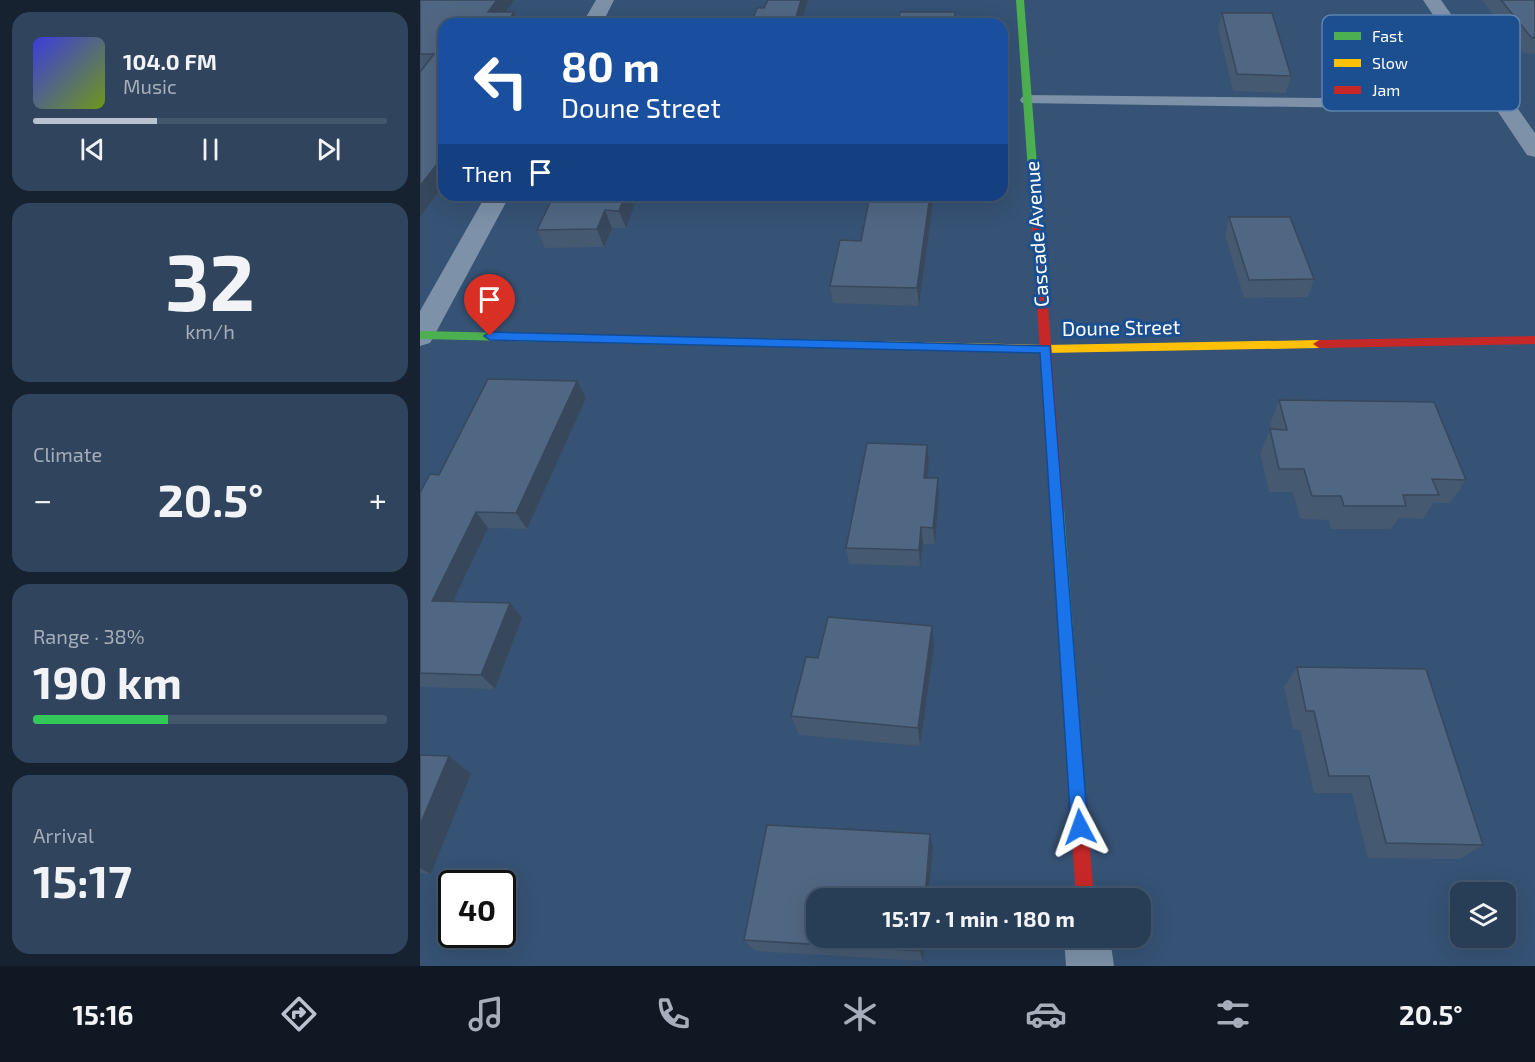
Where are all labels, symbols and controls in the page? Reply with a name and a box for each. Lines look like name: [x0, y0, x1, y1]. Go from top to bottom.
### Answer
legend: [1322, 15, 1520, 111]
text: Fast: [1372, 26, 1403, 45]
text: 80 m: [561, 40, 660, 90]
icon: left: [462, 42, 540, 120]
text: 104.0 FM: [123, 48, 217, 74]
text: Slow: [1372, 53, 1408, 72]
text: Music: [123, 74, 177, 98]
text: Jam: [1372, 80, 1400, 99]
text: Doune Street: [561, 91, 721, 123]
icon: previous: [76, 133, 109, 166]
icon: pause: [194, 133, 227, 166]
icon: next: [312, 133, 345, 166]
icon: arrive: [524, 156, 557, 189]
text: Then: [462, 160, 512, 186]
street label: Cascade Avenue: [1019, 160, 1053, 308]
text: 32: [165, 233, 255, 327]
pin: [464, 274, 515, 336]
icon: arrive: [473, 283, 506, 316]
street label: Doune Street: [1062, 314, 1181, 340]
text: km/h: [185, 319, 235, 343]
text: Climate: [33, 442, 102, 466]
text: 20.5°: [158, 472, 263, 526]
text: −: [33, 479, 52, 519]
text: +: [369, 479, 387, 519]
text: Range · 38%: [33, 624, 145, 648]
text: 190 km: [33, 654, 182, 708]
position arrow: [1048, 795, 1112, 859]
text: Arrival: [33, 823, 94, 847]
text: 15:17: [33, 853, 132, 907]
speed limit sign: 40: [438, 870, 516, 948]
map controls: [1450, 882, 1516, 948]
button: layers: [1450, 882, 1516, 948]
text: 15:17 · 1 min · 180 m: [882, 905, 1075, 931]
icon: directions: [278, 993, 320, 1035]
icon: music: [465, 993, 507, 1035]
icon: phone: [652, 993, 694, 1035]
icon: climate: [839, 993, 881, 1035]
icon: car: [1025, 993, 1067, 1035]
icon: filters: [1212, 993, 1254, 1035]
text: 15:16: [72, 998, 134, 1030]
text: 20.5°: [1399, 998, 1463, 1030]

